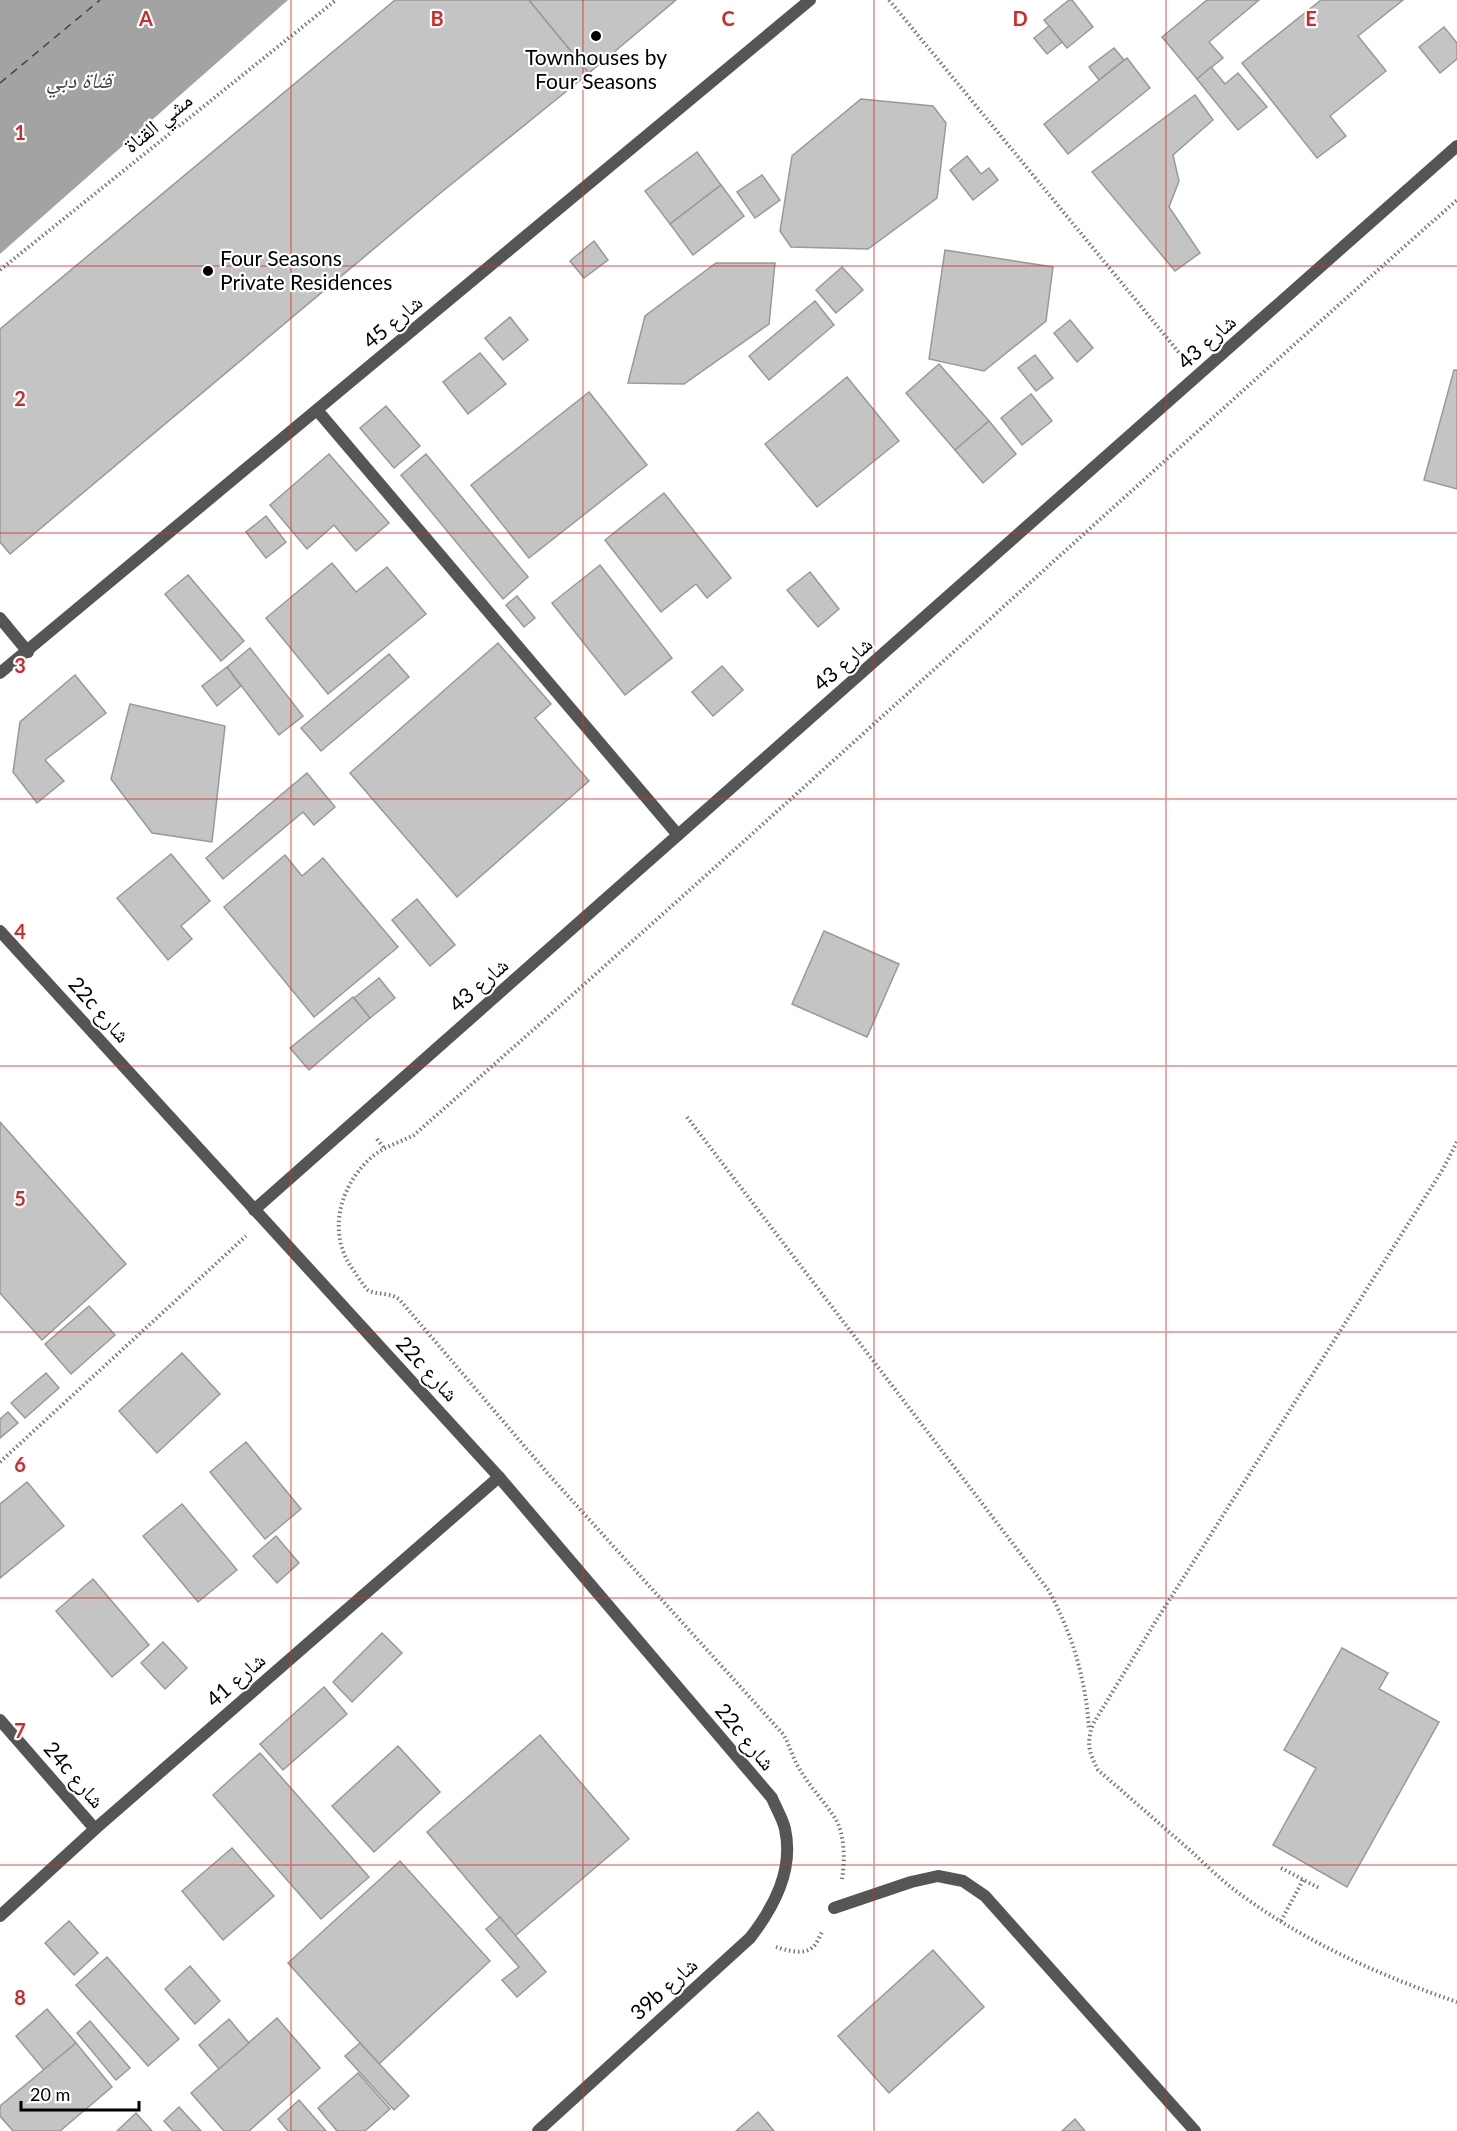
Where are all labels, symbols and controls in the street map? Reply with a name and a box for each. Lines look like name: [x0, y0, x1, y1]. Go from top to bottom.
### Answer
text: A: [138, 6, 153, 30]
text: B: [430, 6, 444, 30]
text: C: [721, 6, 735, 30]
text: D: [1012, 6, 1028, 30]
text: E: [1305, 6, 1317, 30]
marker: Townhouses by Four Seasons: [589, 29, 603, 43]
place label: Townhouses by Four Seasons: [525, 44, 667, 93]
water label: قناة دبي: [46, 66, 115, 98]
street label: مشي القناة: [118, 87, 200, 161]
text: 1: [14, 120, 26, 144]
place label: Four Seasons Private Residences: [220, 245, 392, 294]
marker: Four Seasons Private Residences: [201, 264, 215, 278]
street label: شارع 45: [357, 289, 428, 354]
street label: شارع 43: [1172, 308, 1242, 375]
text: 2: [14, 386, 26, 410]
street label: شارع 43: [808, 631, 878, 697]
text: 3: [14, 653, 26, 677]
text: 4: [14, 919, 26, 943]
street label: شارع 43: [444, 952, 514, 1018]
street label: 22c شارع: [63, 971, 136, 1048]
text: 5: [14, 1186, 26, 1210]
street label: 22c شارع: [390, 1330, 464, 1407]
text: 6: [14, 1452, 26, 1476]
street label: شارع 41: [201, 1647, 271, 1713]
street label: 22c شارع: [709, 1697, 781, 1776]
text: 7: [14, 1718, 26, 1742]
street label: 24c شارع: [38, 1736, 111, 1814]
street label: 39b شارع: [624, 1951, 703, 2026]
text: 8: [14, 1985, 26, 2009]
scale bar: [21, 2074, 140, 2112]
text: 20 m: [30, 2083, 70, 2105]

